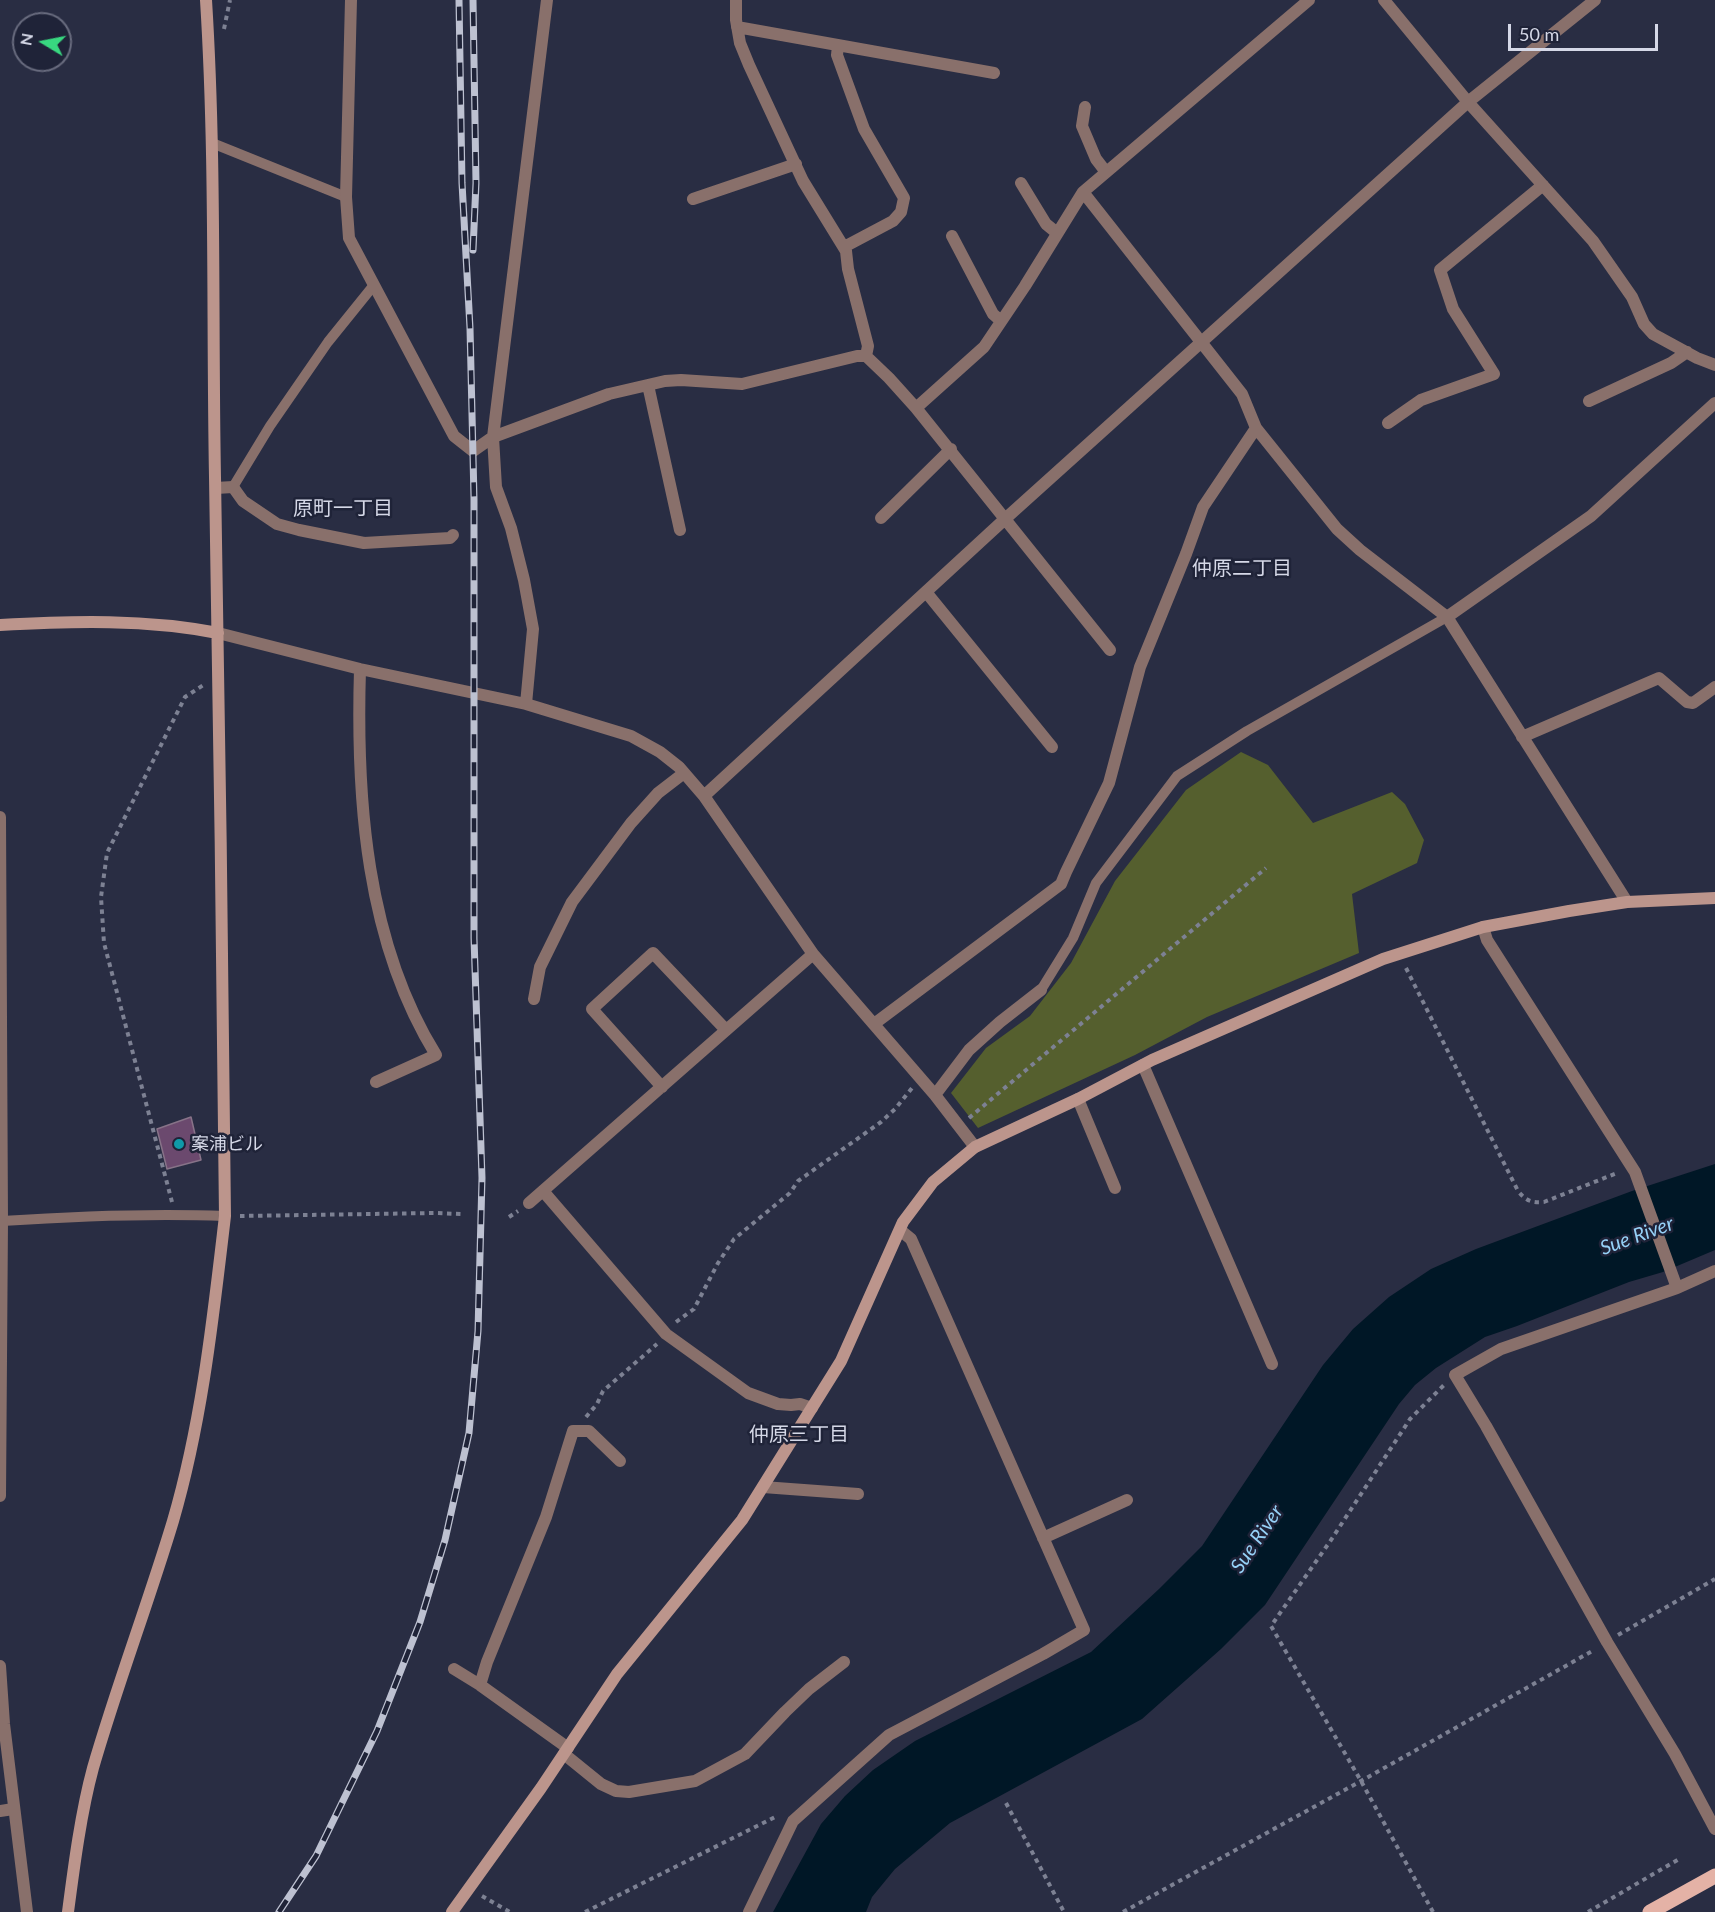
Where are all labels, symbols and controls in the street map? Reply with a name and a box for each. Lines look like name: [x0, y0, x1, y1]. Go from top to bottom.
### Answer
north arrow: [12, 12, 72, 72]
scale bar: [1511, 12, 1661, 50]
text: 50 m: [1519, 23, 1559, 45]
text: N: [15, 31, 36, 47]
district label: 原町一丁目: [293, 497, 393, 521]
district label: 仲原二丁目: [1192, 557, 1292, 581]
place label: 案浦ビル: [191, 1133, 263, 1155]
marker: 案浦ビル: [172, 1137, 186, 1151]
water label: Sue River: [1597, 1212, 1677, 1260]
district label: 仲原三丁目: [749, 1423, 849, 1447]
water label: Sue River: [1226, 1501, 1288, 1577]

